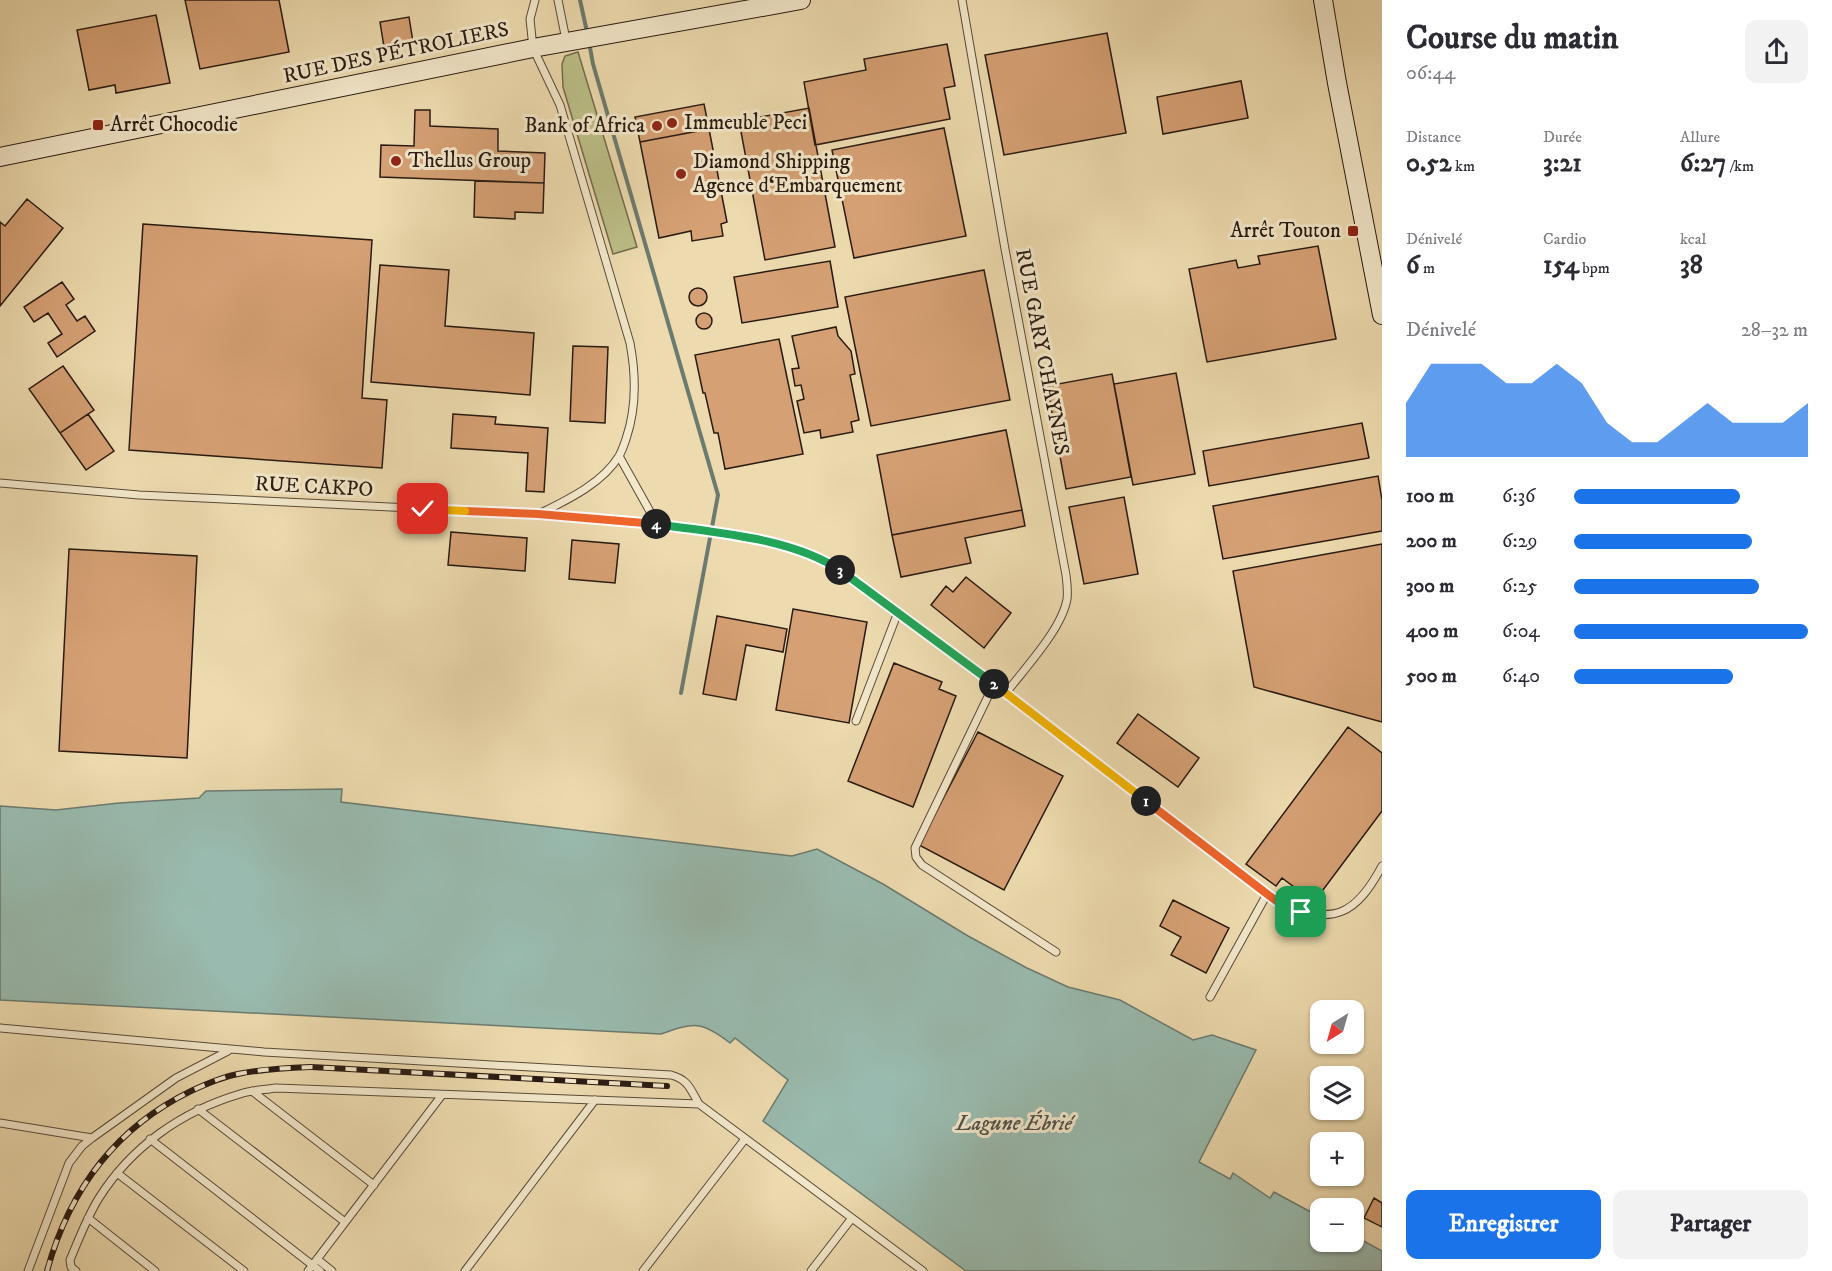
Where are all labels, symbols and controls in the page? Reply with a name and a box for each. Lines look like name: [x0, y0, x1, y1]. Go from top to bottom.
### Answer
street label: RUE DES PÉTROLIERS: [281, 15, 511, 90]
text: Course du matin: [1406, 18, 1619, 59]
button: share: [1745, 20, 1808, 83]
text: 06:44: [1406, 61, 1455, 86]
place label: Immeuble Peci: [684, 110, 807, 136]
place label: Arrêt Chocodie: [110, 112, 238, 138]
place label: Bank of Africa: [524, 113, 645, 139]
marker: Immeuble Peci: [665, 116, 679, 130]
marker: Arrêt Chocodie: [91, 118, 105, 132]
marker: Bank of Africa: [650, 119, 664, 133]
text: Distance: [1406, 127, 1461, 147]
text: Durée: [1543, 127, 1582, 147]
text: Allure: [1680, 127, 1720, 147]
text: 0.52: [1406, 147, 1452, 180]
text: 3:21: [1543, 147, 1582, 180]
text: 6:27: [1680, 147, 1726, 180]
place label: Thellus Group: [408, 148, 531, 174]
place label: Diamond Shipping Agence d‘Embarquement: [693, 149, 903, 199]
marker: Thellus Group: [389, 154, 403, 168]
text: km: [1452, 156, 1475, 176]
text: /km: [1726, 156, 1754, 176]
marker: Diamond Shipping Agence d‘Embarquement: [674, 167, 688, 181]
place label: Arrêt Touton: [1230, 218, 1341, 244]
marker: Arrêt Touton: [1346, 224, 1360, 238]
text: Dénivelé: [1406, 229, 1462, 249]
text: Cardio: [1543, 229, 1586, 249]
text: kcal: [1680, 229, 1706, 249]
street label: RUE GARY CHAYNES: [1009, 246, 1075, 458]
text: 6: [1406, 249, 1420, 282]
text: 154: [1543, 249, 1579, 282]
text: 38: [1680, 249, 1703, 282]
text: m: [1420, 258, 1435, 278]
text: bpm: [1579, 258, 1610, 278]
text: Dénivelé: [1406, 318, 1476, 343]
text: 28–32 m: [1741, 318, 1808, 343]
street label: RUE CAKPO: [254, 471, 374, 503]
pin: [397, 483, 448, 534]
text: 100 m: [1406, 484, 1454, 509]
text: 6:36: [1502, 484, 1536, 509]
icon: check: [406, 492, 439, 525]
pin: 4: [641, 509, 671, 539]
text: 4: [651, 514, 661, 534]
text: 200 m: [1406, 529, 1457, 554]
text: 6:29: [1502, 529, 1537, 554]
pin: 3: [825, 555, 855, 585]
text: 3: [837, 560, 843, 580]
text: 300 m: [1406, 574, 1454, 599]
text: 6:25: [1502, 574, 1537, 599]
text: 400 m: [1406, 619, 1458, 644]
text: 6:04: [1502, 619, 1540, 644]
text: 500 m: [1406, 664, 1457, 689]
text: 6:40: [1502, 664, 1540, 689]
pin: 2: [979, 669, 1009, 699]
text: 2: [990, 674, 998, 694]
pin: 1: [1131, 786, 1161, 816]
text: 1: [1143, 791, 1149, 811]
pin: [1275, 886, 1326, 937]
icon: arrive: [1284, 895, 1317, 928]
north arrow: [1310, 1000, 1364, 1054]
map controls: [1310, 1000, 1364, 1252]
button: layers: [1310, 1066, 1364, 1120]
water label: Lagune Ébrié: [954, 1110, 1076, 1137]
button: +: [1310, 1132, 1364, 1186]
button: Enregistrer: [1406, 1190, 1601, 1259]
button: Partager: [1613, 1190, 1808, 1259]
button: −: [1310, 1198, 1364, 1252]

